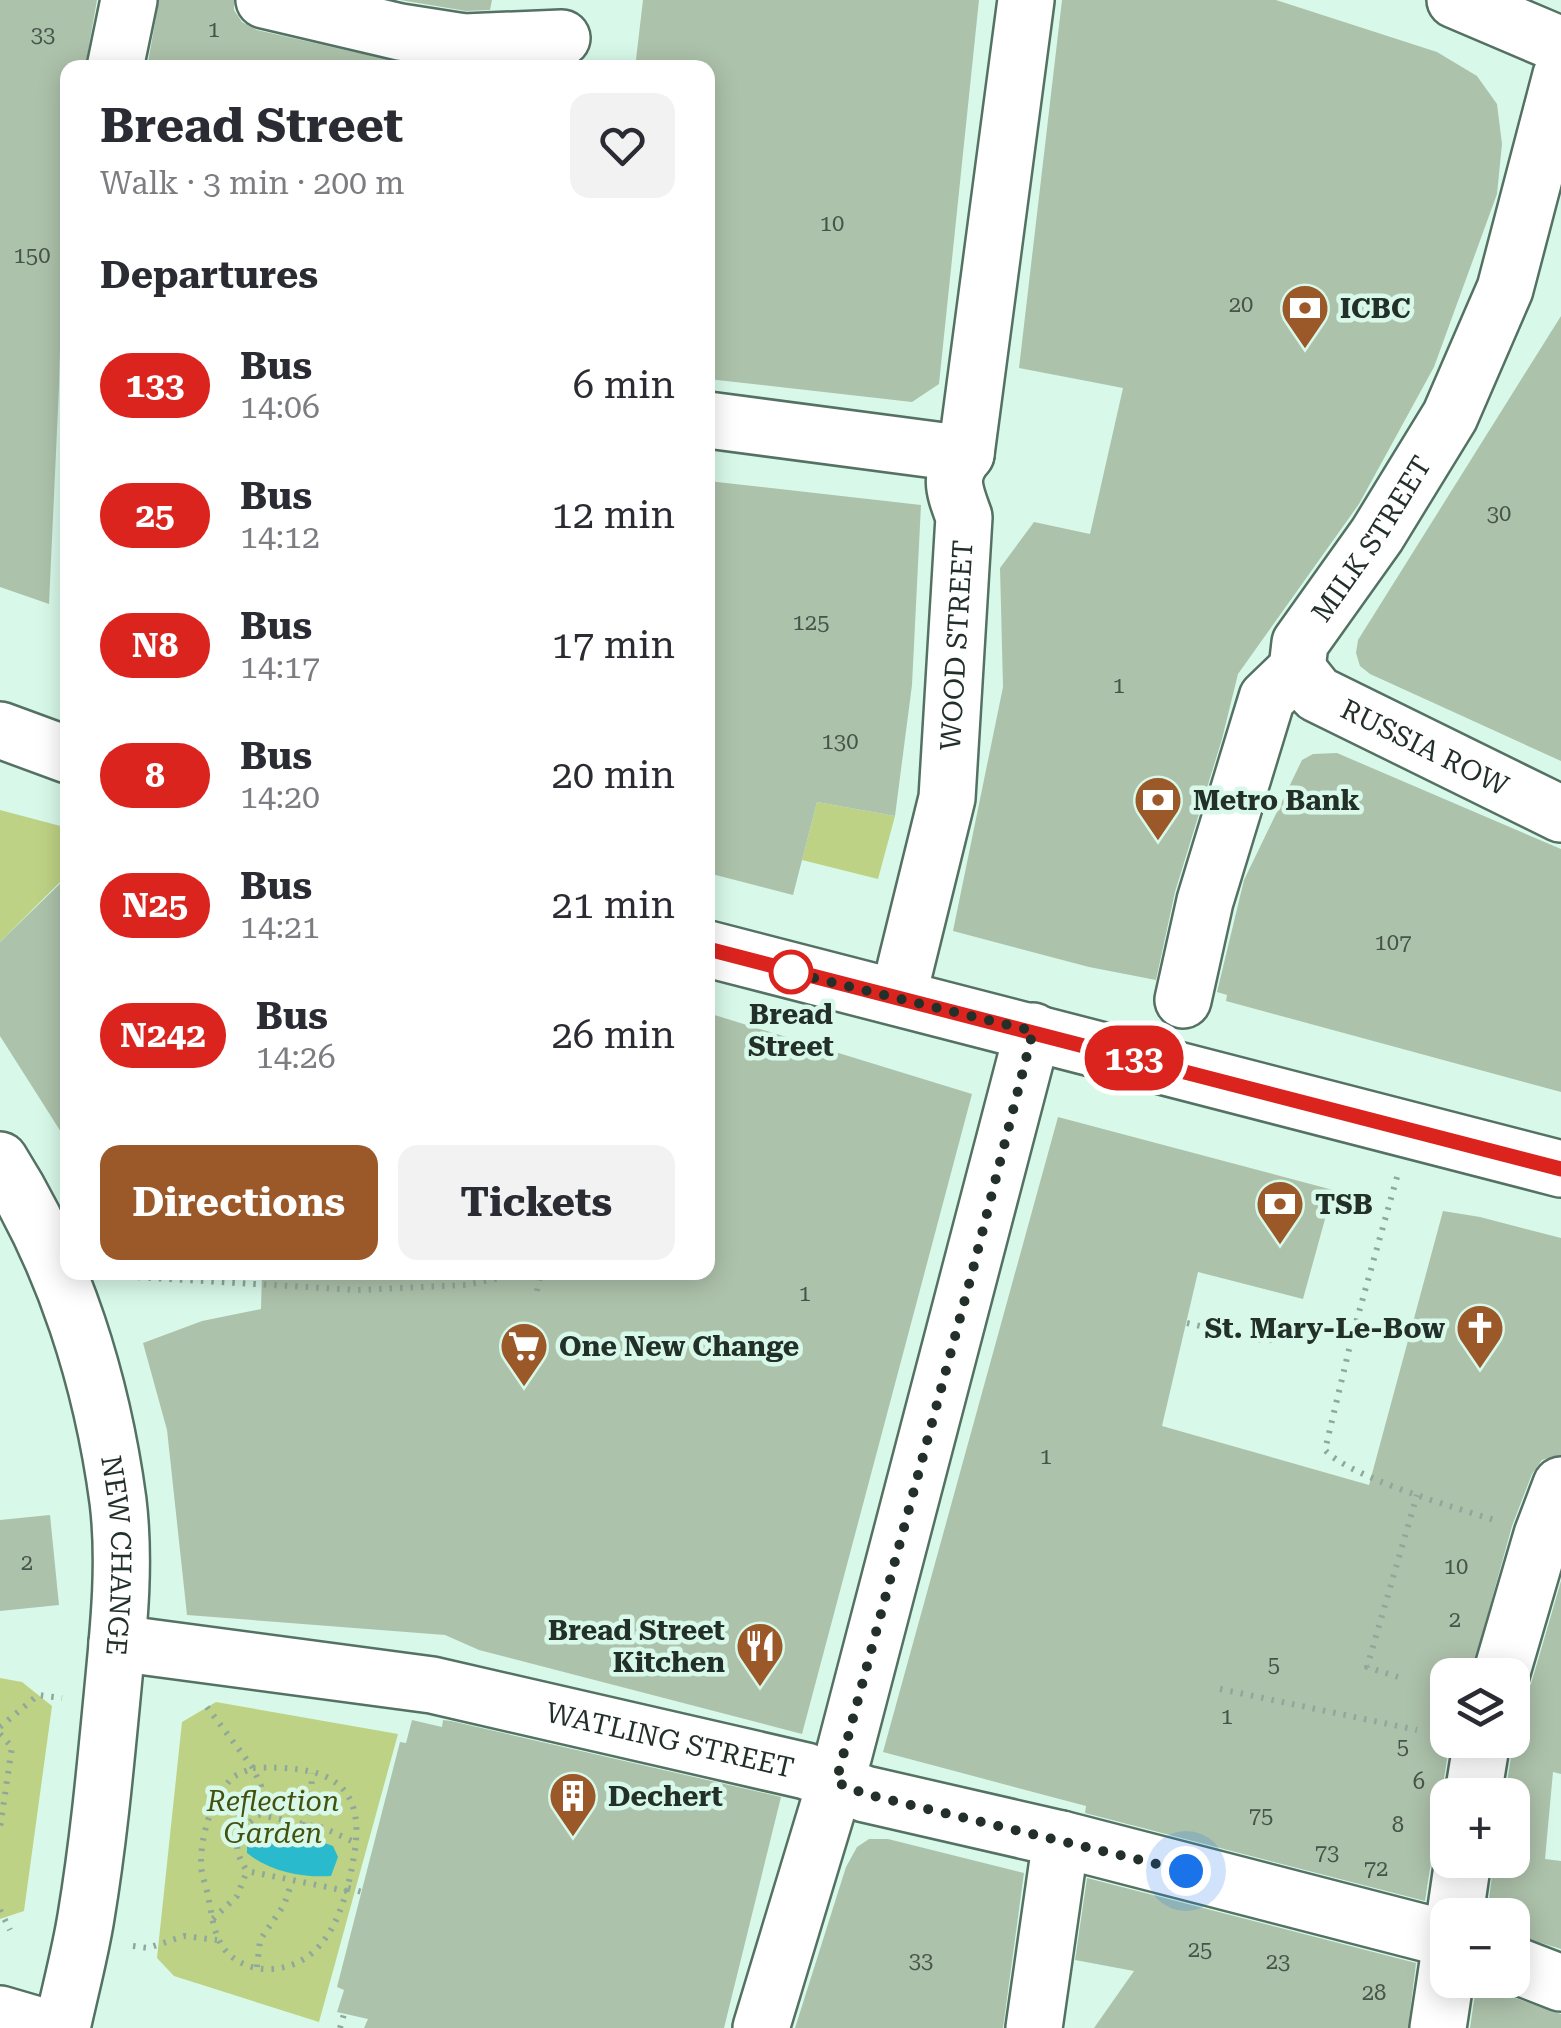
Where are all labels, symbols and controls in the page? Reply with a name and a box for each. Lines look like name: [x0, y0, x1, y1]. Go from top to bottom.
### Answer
house number: 1: [208, 17, 220, 42]
house number: 33: [31, 22, 55, 47]
button: heart: [570, 93, 675, 198]
text: Bread Street: [100, 98, 403, 154]
text: Walk · 3 min · 200 m: [100, 164, 404, 202]
house number: 10: [820, 211, 844, 236]
house number: 150: [14, 243, 50, 268]
text: Departures: [100, 253, 318, 297]
bank icon: ICBC: [1279, 282, 1331, 350]
house number: 20: [1229, 292, 1253, 317]
place label: ICBC: [1340, 292, 1411, 325]
text: Bus: [240, 344, 312, 388]
text: 6 min: [573, 363, 675, 407]
text: 133: [126, 365, 184, 406]
text: 14:06: [240, 388, 320, 426]
street label: MILK STREET: [1304, 450, 1438, 628]
text: Bus: [240, 474, 312, 518]
text: 12 min: [552, 493, 675, 537]
text: 25: [135, 495, 175, 536]
house number: 30: [1487, 501, 1511, 526]
text: 14:12: [240, 518, 320, 556]
street label: WOOD STREET: [933, 539, 979, 751]
text: Bus: [240, 604, 312, 648]
house number: 125: [793, 610, 829, 635]
text: 17 min: [552, 623, 675, 667]
text: N8: [132, 625, 178, 666]
text: 14:17: [240, 648, 320, 686]
house number: 1: [1113, 673, 1125, 698]
street label: RUSSIA ROW: [1336, 692, 1514, 802]
house number: 130: [822, 729, 858, 754]
text: Bus: [240, 734, 312, 778]
text: 20 min: [552, 753, 675, 797]
text: 8: [145, 755, 165, 796]
bank icon: Metro Bank: [1132, 774, 1184, 842]
text: 14:20: [240, 778, 320, 816]
place label: Metro Bank: [1193, 784, 1360, 817]
text: Bus: [240, 864, 312, 908]
text: 21 min: [552, 883, 675, 927]
text: N25: [122, 885, 188, 926]
text: 14:21: [240, 908, 320, 946]
house number: 107: [1375, 930, 1411, 955]
marker: Bread Street: [770, 951, 812, 993]
text: Bus: [256, 994, 328, 1038]
place label: Bread Street: [748, 998, 834, 1063]
text: 26 min: [552, 1013, 675, 1057]
text: N242: [120, 1015, 206, 1056]
line badge: 133: [1076, 1026, 1192, 1090]
text: 14:26: [256, 1038, 336, 1076]
text: 133: [1105, 1038, 1163, 1079]
button: Directions: [100, 1145, 378, 1260]
button: Tickets: [398, 1145, 675, 1260]
bank icon: TSB: [1254, 1178, 1306, 1246]
place label: TSB: [1315, 1188, 1373, 1221]
house number: 1: [799, 1281, 811, 1306]
church icon: St. Mary-Le-Bow: [1454, 1302, 1506, 1370]
place label: St. Mary-Le-Bow: [1205, 1312, 1445, 1345]
supermarket icon: One New Change: [498, 1320, 550, 1388]
place label: One New Change: [559, 1330, 799, 1363]
house number: 1: [1040, 1444, 1052, 1469]
street label: NEW CHANGE: [95, 1453, 138, 1657]
house number: 2: [21, 1550, 33, 1575]
house number: 10: [1444, 1554, 1468, 1579]
house number: 2: [1449, 1607, 1461, 1632]
place label: Bread Street Kitchen: [548, 1614, 725, 1679]
restaurant icon: Bread Street Kitchen: [734, 1620, 786, 1688]
house number: 5: [1268, 1652, 1280, 1677]
map controls: [1430, 1658, 1530, 1998]
button: layers: [1430, 1658, 1530, 1758]
street label: WATLING STREET: [543, 1695, 797, 1784]
house number: 1: [1221, 1704, 1233, 1729]
house number: 5: [1397, 1734, 1409, 1759]
house number: 6: [1413, 1769, 1425, 1794]
building icon: Dechert: [547, 1770, 599, 1838]
button: +: [1430, 1778, 1530, 1878]
place label: Dechert: [608, 1780, 723, 1813]
park label: Reflection Garden: [206, 1785, 339, 1850]
house number: 75: [1249, 1803, 1273, 1828]
house number: 8: [1392, 1812, 1404, 1837]
house number: 73: [1315, 1840, 1339, 1865]
your location: [1161, 1846, 1211, 1896]
house number: 72: [1364, 1856, 1388, 1881]
button: −: [1430, 1898, 1530, 1998]
house number: 25: [1188, 1937, 1212, 1962]
house number: 33: [909, 1948, 933, 1973]
house number: 23: [1266, 1949, 1290, 1974]
house number: 28: [1362, 1980, 1386, 2005]

